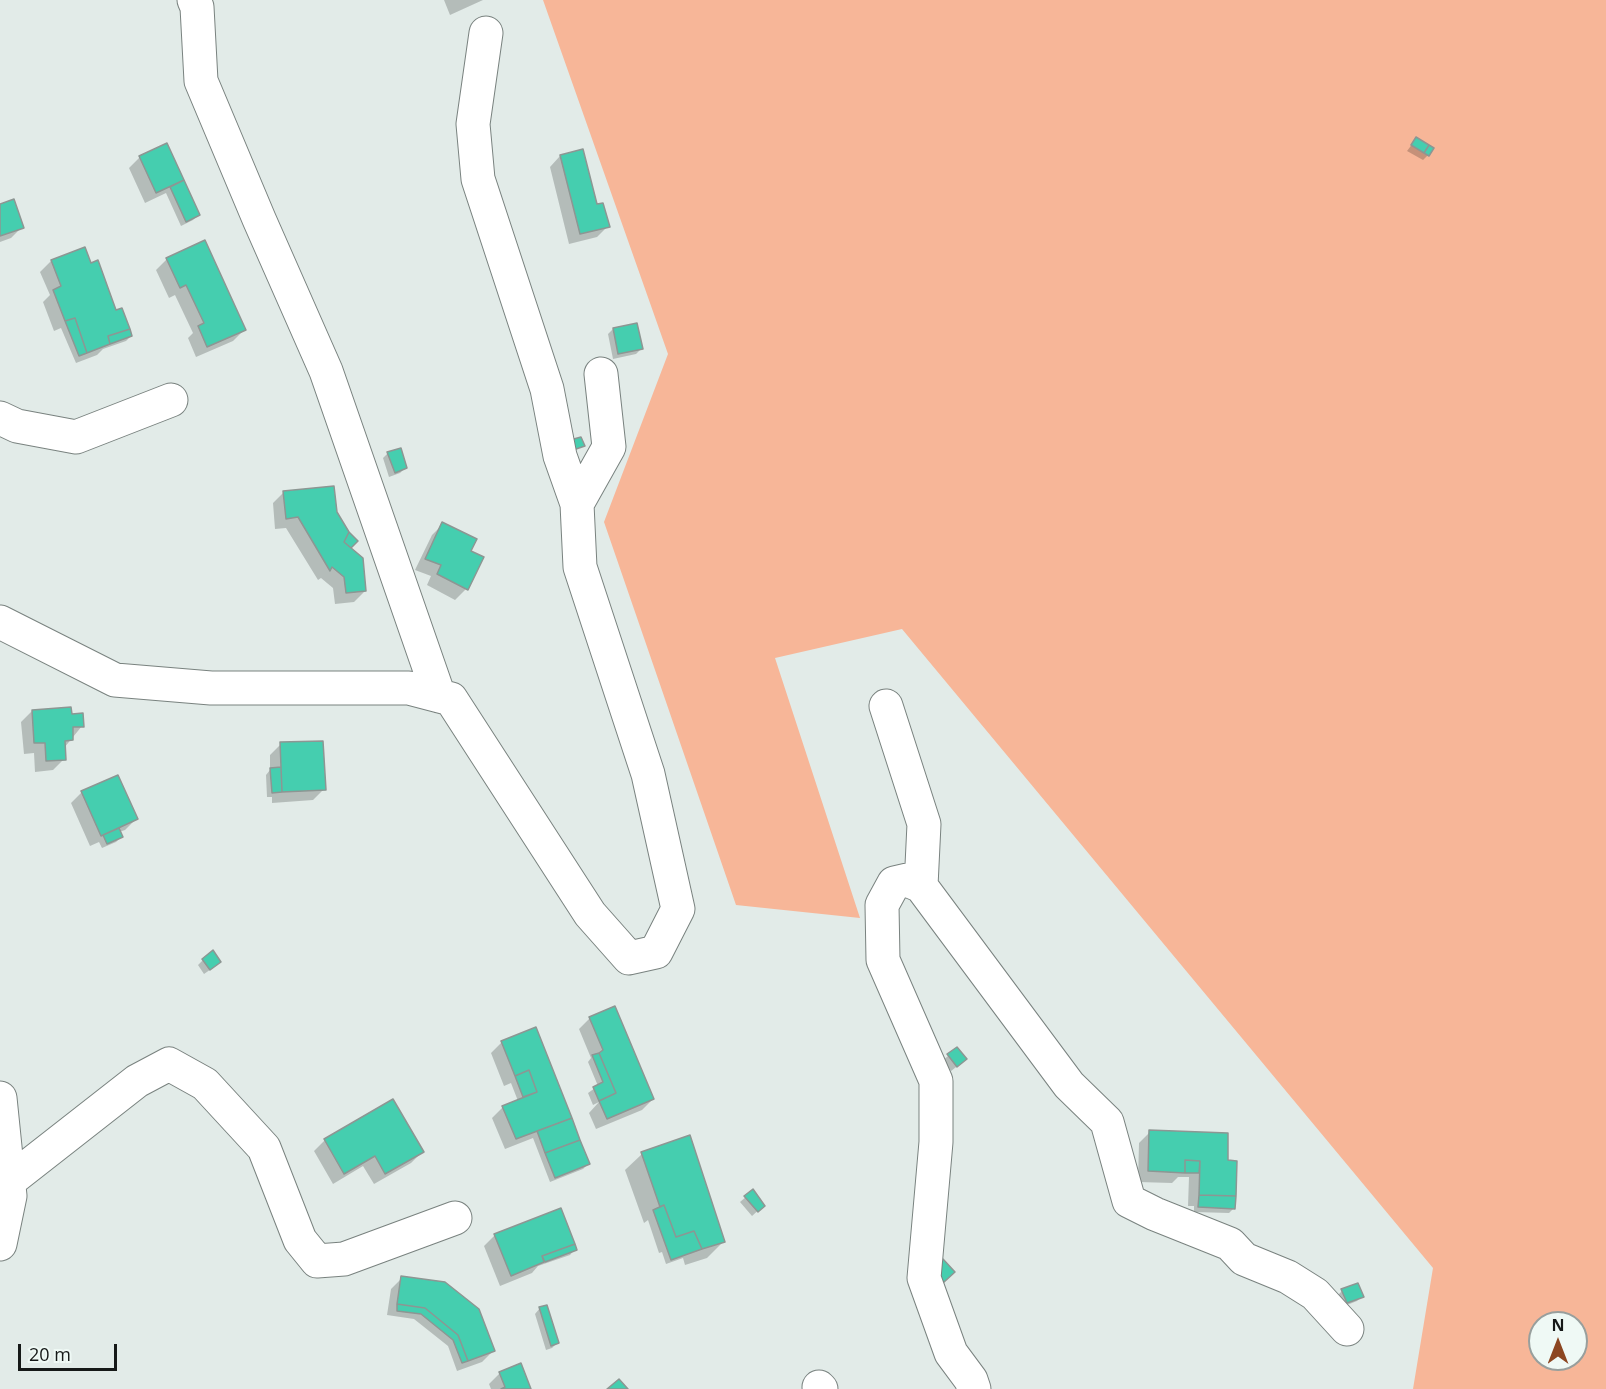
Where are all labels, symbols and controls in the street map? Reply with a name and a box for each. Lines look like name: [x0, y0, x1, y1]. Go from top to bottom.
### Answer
north arrow: [1528, 1311, 1588, 1371]
text: N: [1551, 1314, 1565, 1336]
scale bar: [21, 1332, 120, 1370]
text: 20 m: [29, 1342, 71, 1366]

